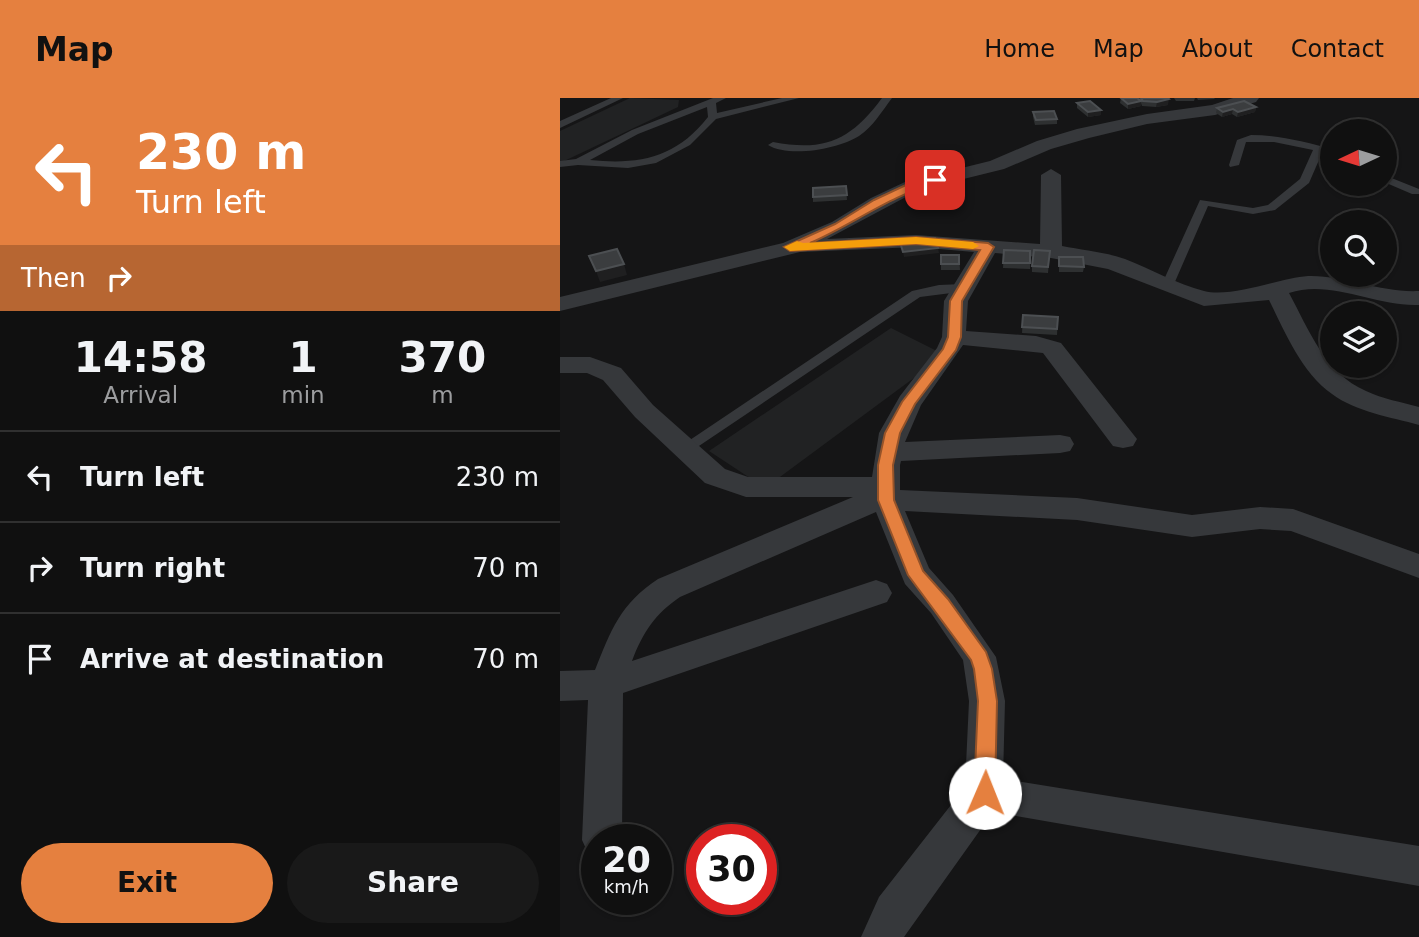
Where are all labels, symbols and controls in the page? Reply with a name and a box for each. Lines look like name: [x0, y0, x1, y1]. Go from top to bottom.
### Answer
text: Map: [35, 30, 114, 69]
text: Home: [984, 35, 1055, 63]
text: Map: [1093, 35, 1144, 63]
text: About: [1182, 35, 1253, 63]
text: Contact: [1291, 35, 1384, 63]
north arrow: [1320, 119, 1396, 196]
map controls: [1320, 119, 1397, 378]
text: 230 m: [136, 124, 306, 181]
icon: left: [21, 126, 112, 217]
pin: [905, 150, 965, 210]
icon: arrive: [916, 161, 954, 199]
text: Turn left: [136, 183, 266, 221]
button: search: [1320, 210, 1397, 287]
icon: right: [100, 259, 138, 297]
text: Then: [21, 263, 86, 293]
button: layers: [1320, 301, 1397, 378]
text: 14:58: [74, 333, 208, 382]
text: 1: [288, 333, 318, 382]
text: 370: [399, 333, 486, 382]
text: Arrival: [103, 382, 178, 408]
text: min: [281, 382, 325, 408]
text: m: [431, 382, 454, 408]
icon: left: [21, 458, 59, 496]
text: Turn left: [80, 462, 204, 492]
text: 230 m: [456, 462, 539, 492]
icon: right: [21, 549, 59, 587]
text: Turn right: [80, 553, 225, 583]
text: 70 m: [472, 553, 539, 583]
icon: arrive: [21, 640, 59, 678]
text: Arrive at destination: [80, 644, 384, 674]
text: 70 m: [472, 644, 539, 674]
position arrow: [948, 756, 1022, 830]
speed limit sign: 30: [686, 824, 777, 915]
text: 20: [602, 840, 651, 880]
button: Exit: [21, 843, 273, 923]
button: Share: [287, 843, 539, 923]
text: km/h: [604, 876, 649, 897]

